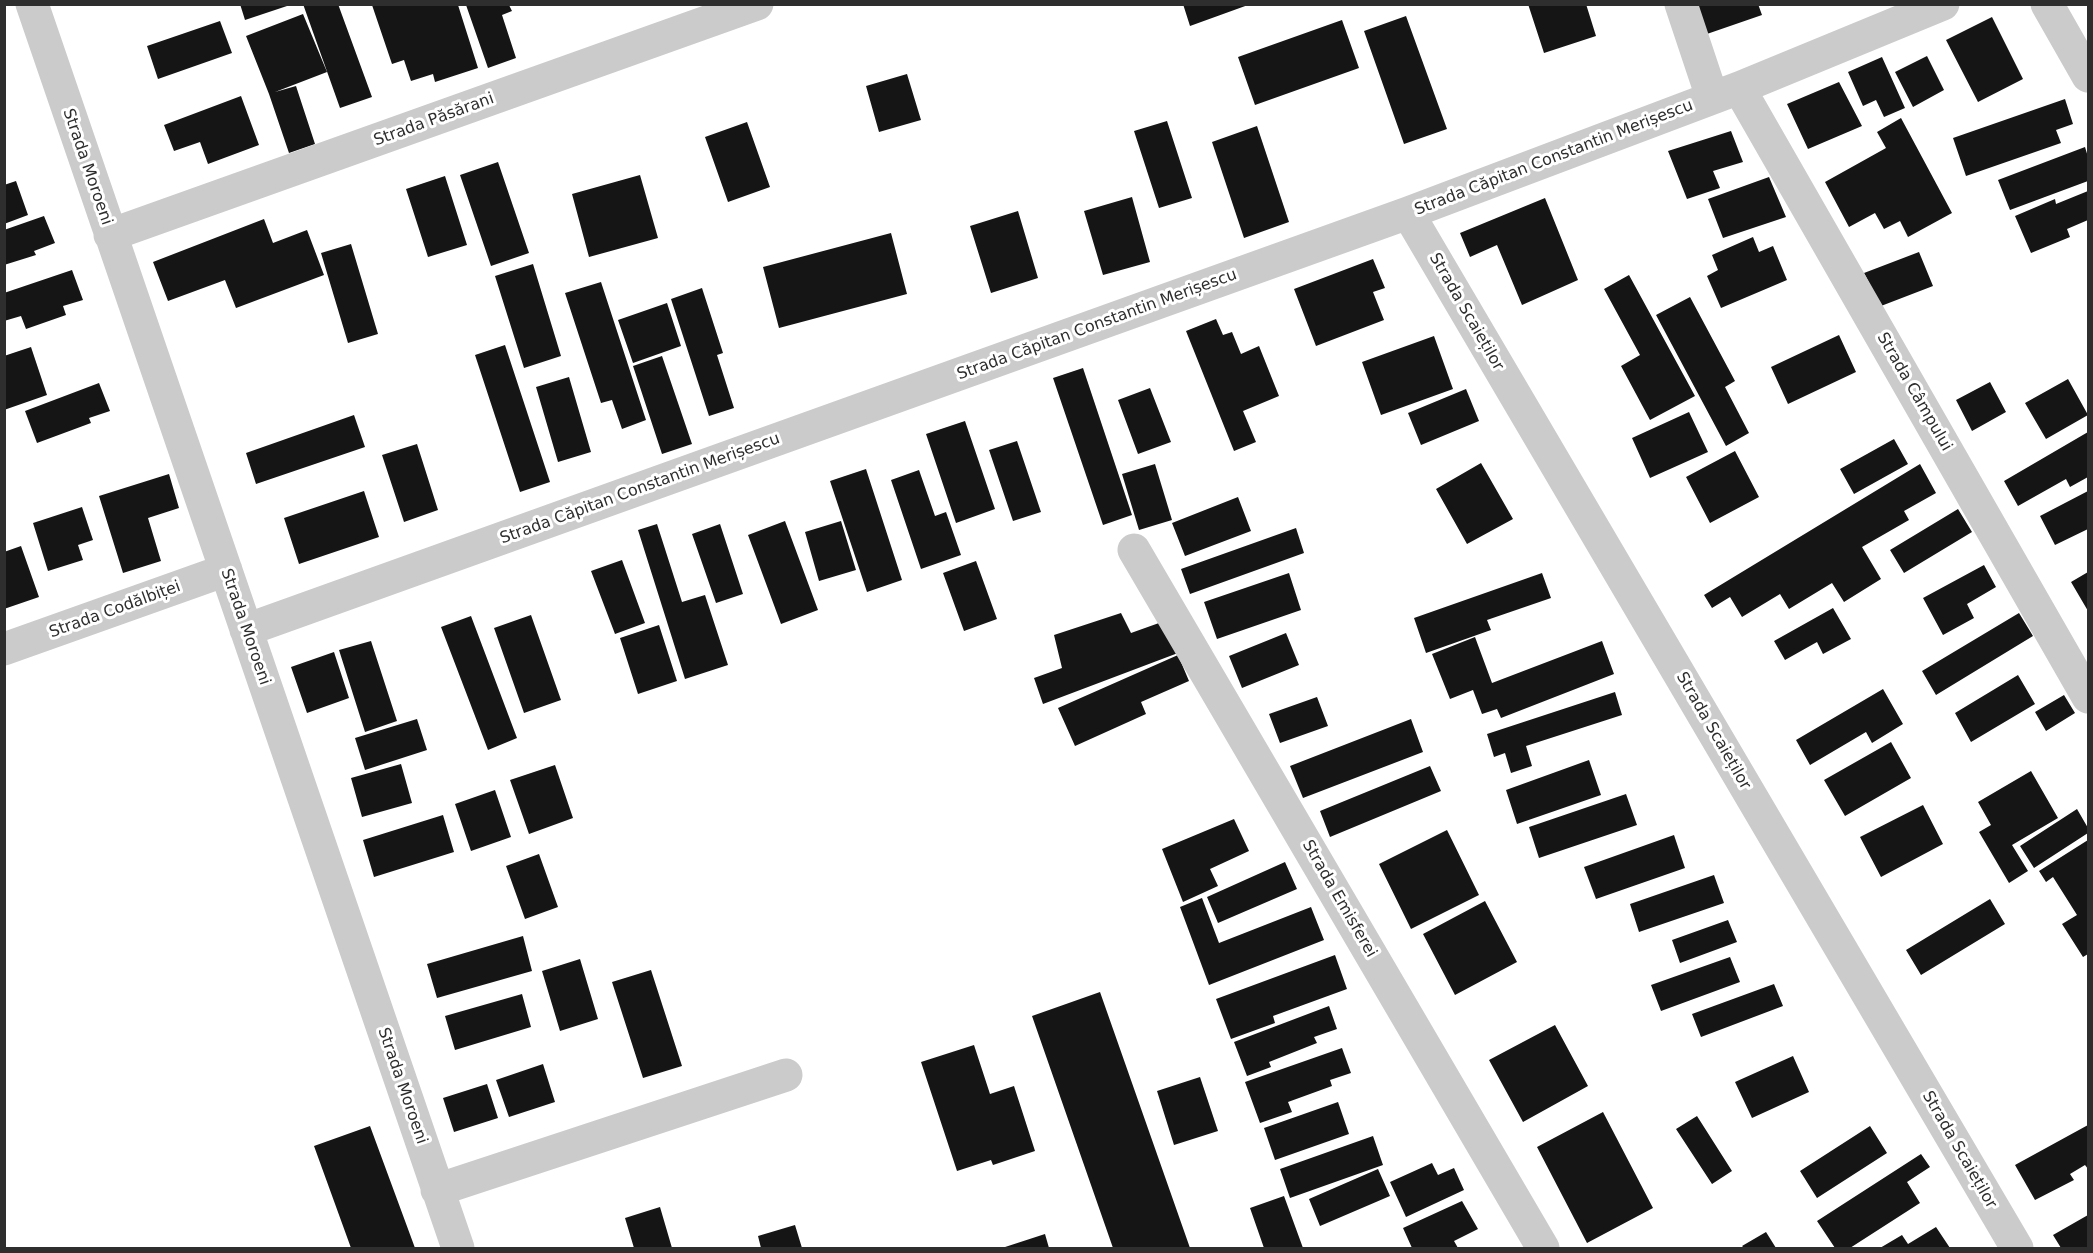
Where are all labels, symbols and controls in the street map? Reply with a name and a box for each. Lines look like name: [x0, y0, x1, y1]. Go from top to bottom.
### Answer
street label: Strada Păsărani: [371, 89, 497, 151]
street label: Strada Căpitan Constantin Merișescu: [1412, 96, 1696, 220]
street label: Strada Moroeni: [58, 106, 116, 228]
street label: Strada Scaieților: [1425, 250, 1507, 374]
street label: Strada Căpitan Constantin Merișescu: [954, 265, 1240, 385]
street label: Strada Câmpului: [1872, 329, 1956, 455]
street label: Strada Căpitan Constantin Merișescu: [497, 429, 783, 549]
street label: Strada Moroeni: [216, 566, 274, 688]
street label: Strada Codălbiței: [47, 577, 183, 643]
street label: Strada Scaieților: [1672, 669, 1754, 793]
street label: Strada Emisferei: [1298, 837, 1380, 961]
street label: Strada Moroeni: [373, 1025, 431, 1147]
street label: Strada Scaieților: [1918, 1088, 2000, 1212]

